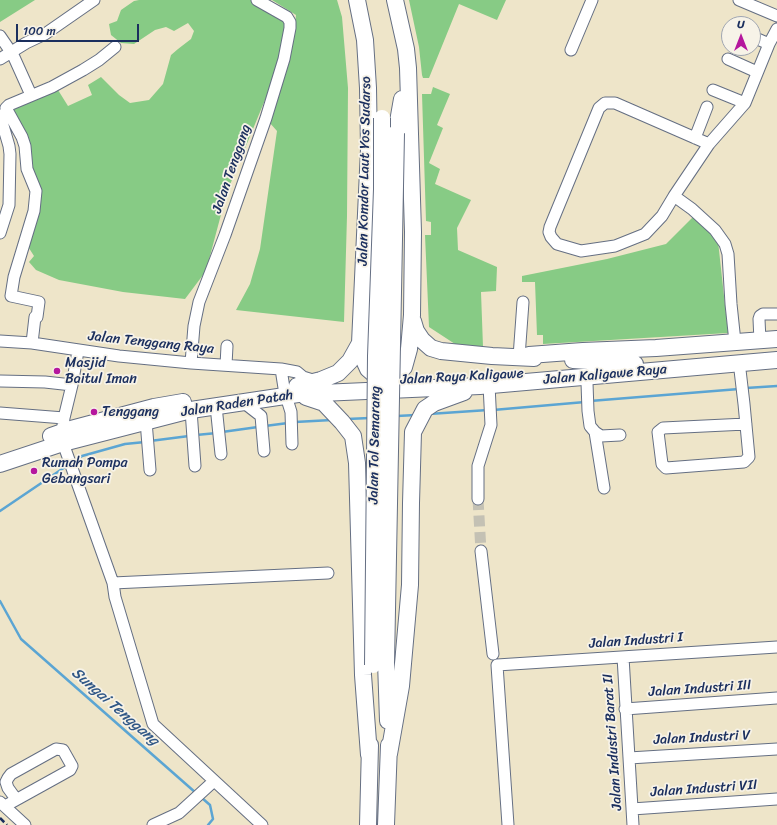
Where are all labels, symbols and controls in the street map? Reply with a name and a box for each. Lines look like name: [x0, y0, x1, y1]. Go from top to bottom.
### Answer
text: U: [737, 15, 745, 34]
scale bar: [18, 16, 141, 42]
north arrow: [721, 16, 761, 56]
text: 100 m: [23, 20, 56, 42]
street label: Jalan Komdor Laut Yos Sudarso: [355, 76, 375, 266]
street label: Jalan Tenggang: [209, 122, 255, 216]
street label: Jalan Tenggang Raya: [87, 328, 215, 358]
place label: Masjid Baitul Iman: [65, 355, 137, 388]
street label: Jalan Kaligawe Raya: [543, 361, 667, 389]
street label: Jalan Raya Kaligawe: [400, 365, 524, 389]
marker: Masjid Baitul Iman: [52, 366, 62, 376]
street label: Jalan Tol Semarang: [366, 386, 384, 504]
street label: Jalan Raden Patah: [180, 387, 294, 421]
place label: Tenggang: [102, 404, 159, 420]
marker: Tenggang: [89, 407, 99, 417]
place label: Rumah Pompa Gebangsari: [42, 455, 128, 488]
marker: Rumah Pompa Gebangsari: [29, 466, 39, 476]
street label: Jalan Industri I: [588, 629, 684, 653]
water label: Sungai Tenggang: [68, 664, 162, 750]
street label: Jalan Industri Barat II: [600, 673, 626, 811]
street label: Jalan Industri III: [648, 677, 752, 701]
street label: Jalan Industri V: [653, 727, 751, 749]
street label: Jalan Industri VII: [650, 777, 758, 801]

